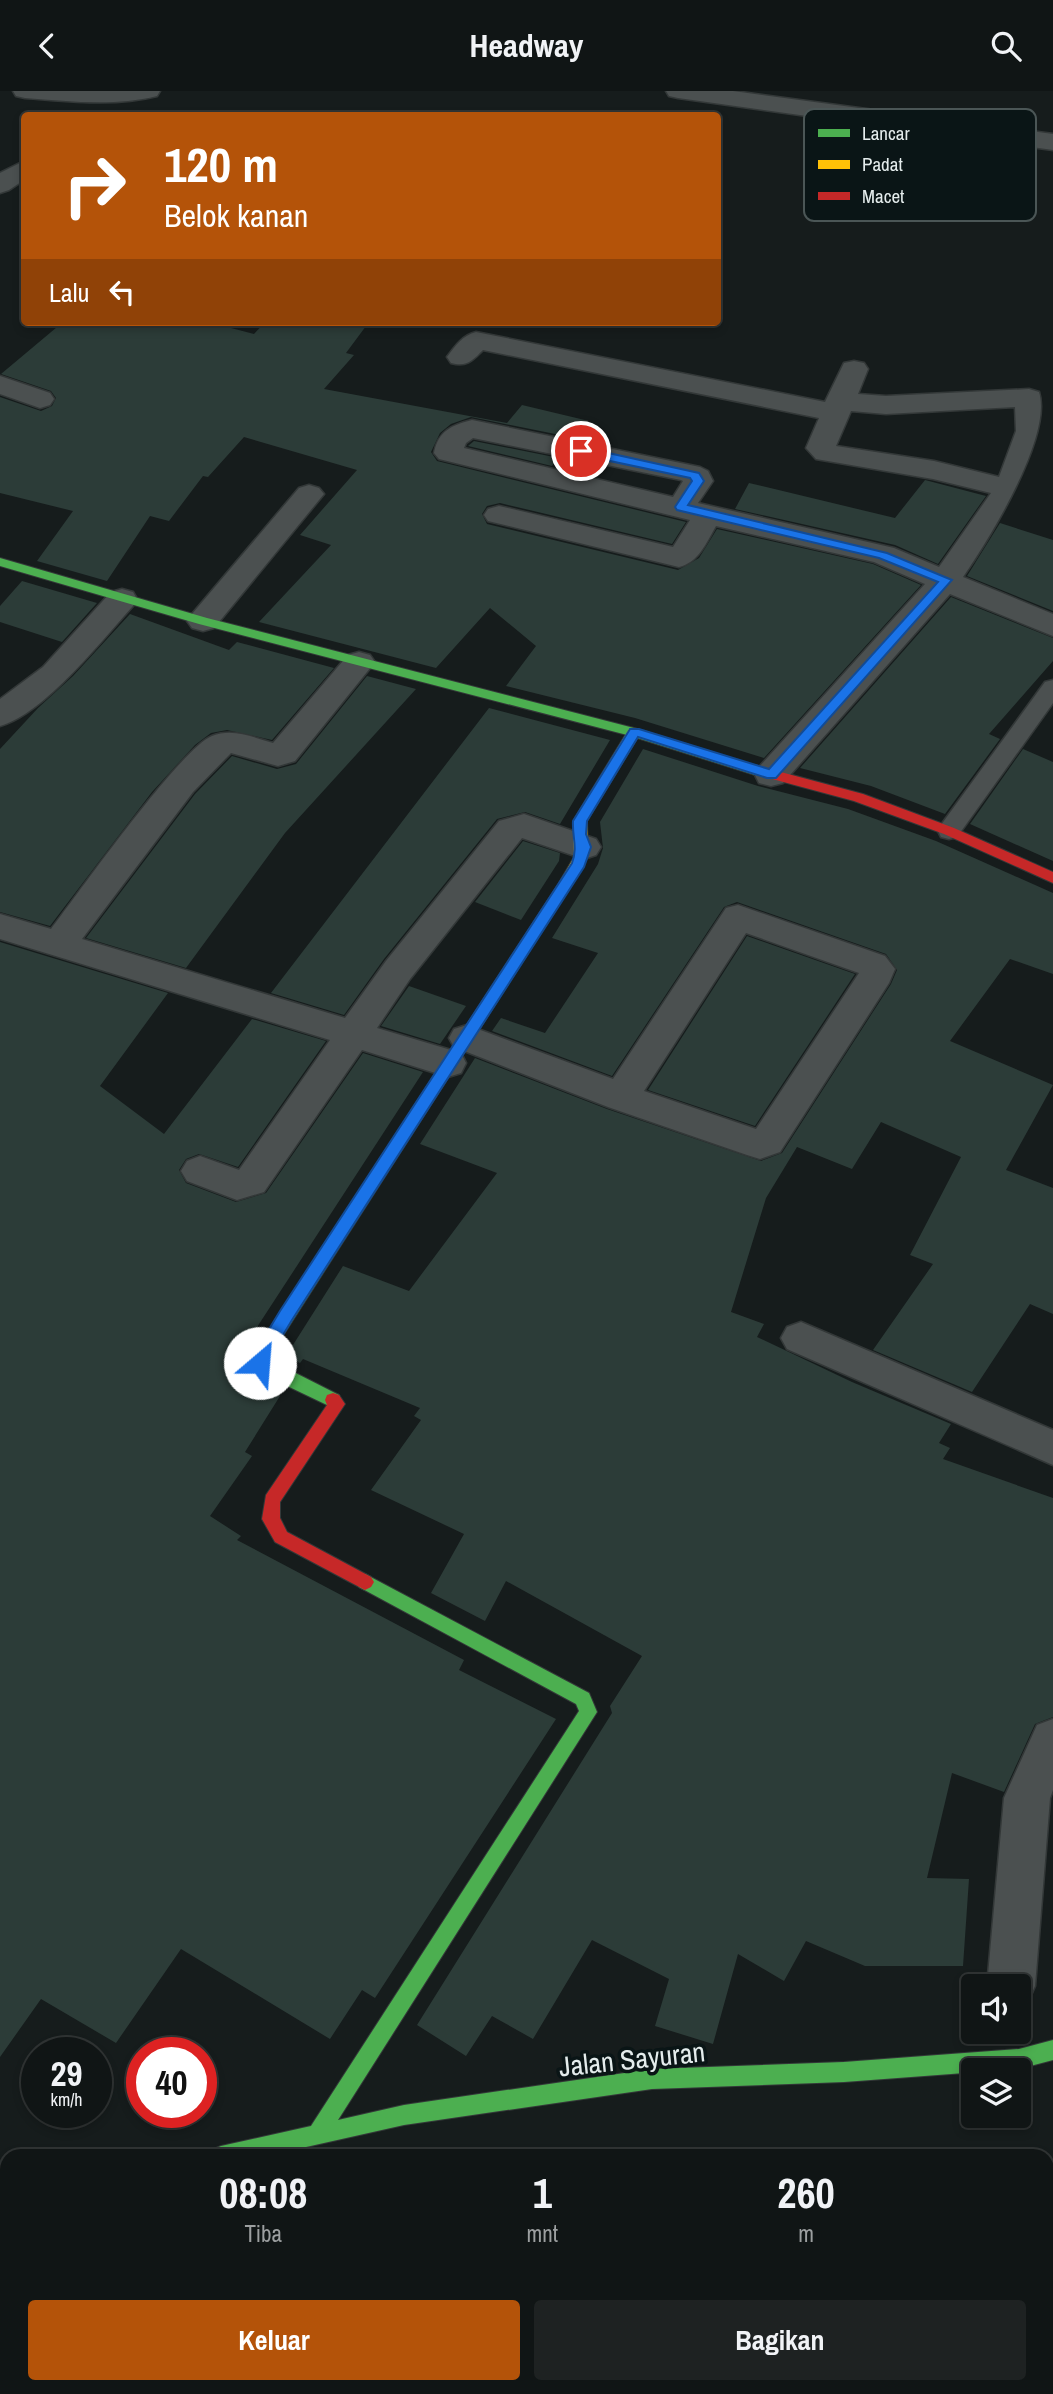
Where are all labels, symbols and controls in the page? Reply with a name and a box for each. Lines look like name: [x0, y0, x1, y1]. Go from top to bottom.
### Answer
text: Headway: [470, 24, 583, 67]
icon: back: [28, 27, 66, 65]
icon: search: [987, 27, 1025, 65]
legend: [804, 109, 1036, 221]
text: Lancar: [862, 120, 910, 146]
text: 120 m: [164, 131, 278, 197]
icon: right: [49, 140, 140, 231]
text: Padat: [862, 151, 903, 177]
text: Macet: [862, 183, 905, 209]
text: Belok kanan: [164, 194, 308, 237]
icon: left: [103, 273, 141, 311]
text: Lalu: [49, 275, 89, 310]
pin: [551, 421, 611, 481]
icon: arrive: [562, 432, 600, 470]
position arrow: [223, 1326, 297, 1400]
map controls: [961, 1974, 1031, 2128]
button: sound: [961, 1974, 1031, 2044]
street label: Jalan Sayuran: [557, 2032, 707, 2086]
speed limit sign: 40: [126, 2037, 217, 2128]
text: 29: [51, 2050, 82, 2097]
button: layers: [961, 2058, 1031, 2128]
text: km/h: [51, 2087, 83, 2112]
text: 08:08: [219, 2165, 307, 2221]
text: 1: [533, 2165, 552, 2221]
text: 260: [777, 2165, 835, 2221]
text: Tiba: [245, 2218, 282, 2249]
text: mnt: [527, 2218, 558, 2249]
text: m: [798, 2218, 814, 2249]
button: Keluar: [28, 2300, 520, 2380]
button: Bagikan: [534, 2300, 1026, 2380]

